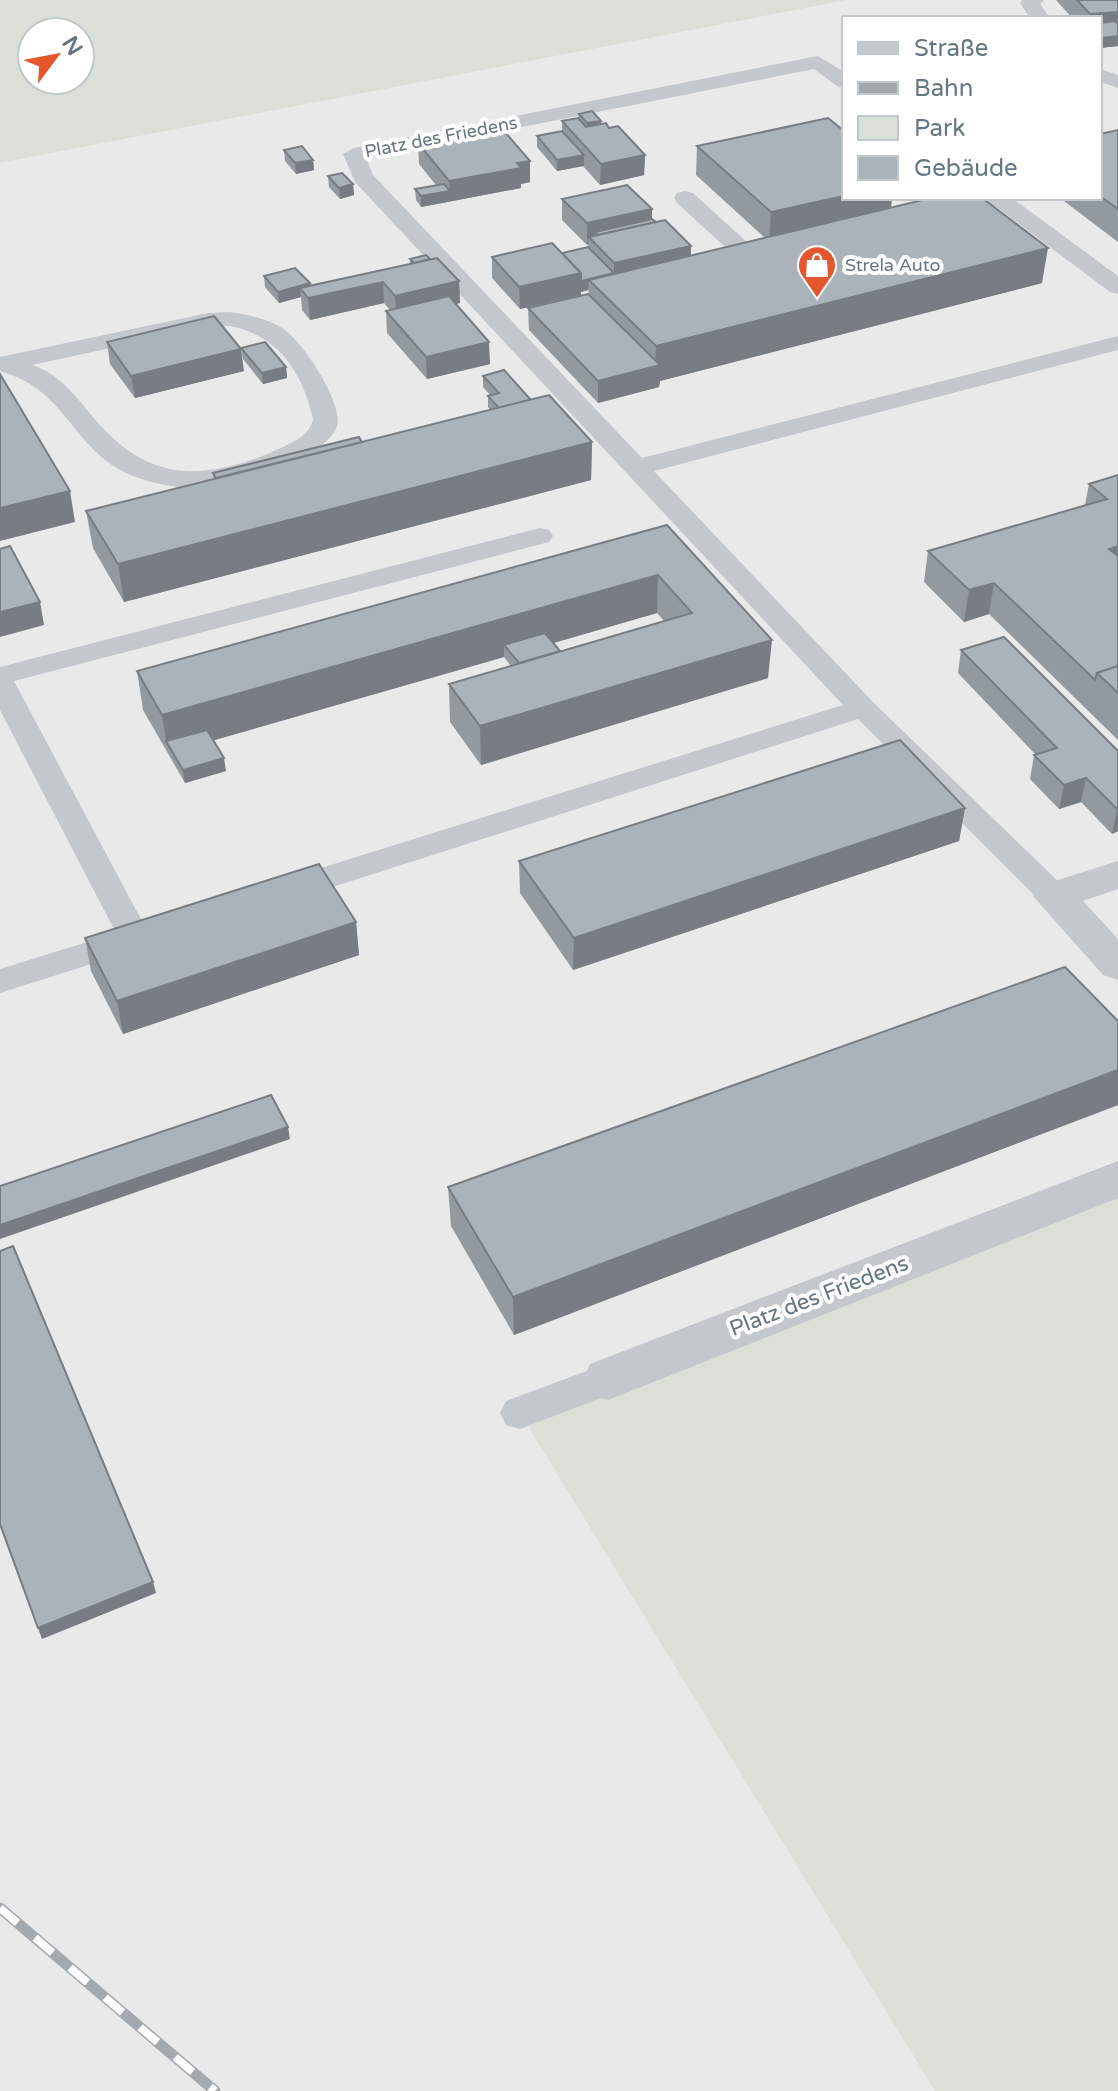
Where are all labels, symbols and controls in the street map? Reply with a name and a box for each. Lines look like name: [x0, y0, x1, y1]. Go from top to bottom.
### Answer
north arrow: [16, 16, 96, 96]
legend: [842, 16, 1102, 200]
text: N: [56, 32, 88, 60]
text: Straße: [914, 34, 988, 63]
text: Bahn: [914, 74, 973, 103]
street label: Platz des Friedens: [363, 111, 519, 163]
text: Park: [914, 114, 965, 143]
text: Gebäude: [914, 154, 1018, 183]
shop icon: Strela Auto: [796, 244, 838, 299]
place label: Strela Auto: [845, 254, 941, 276]
street label: Platz des Friedens: [726, 1250, 912, 1342]

